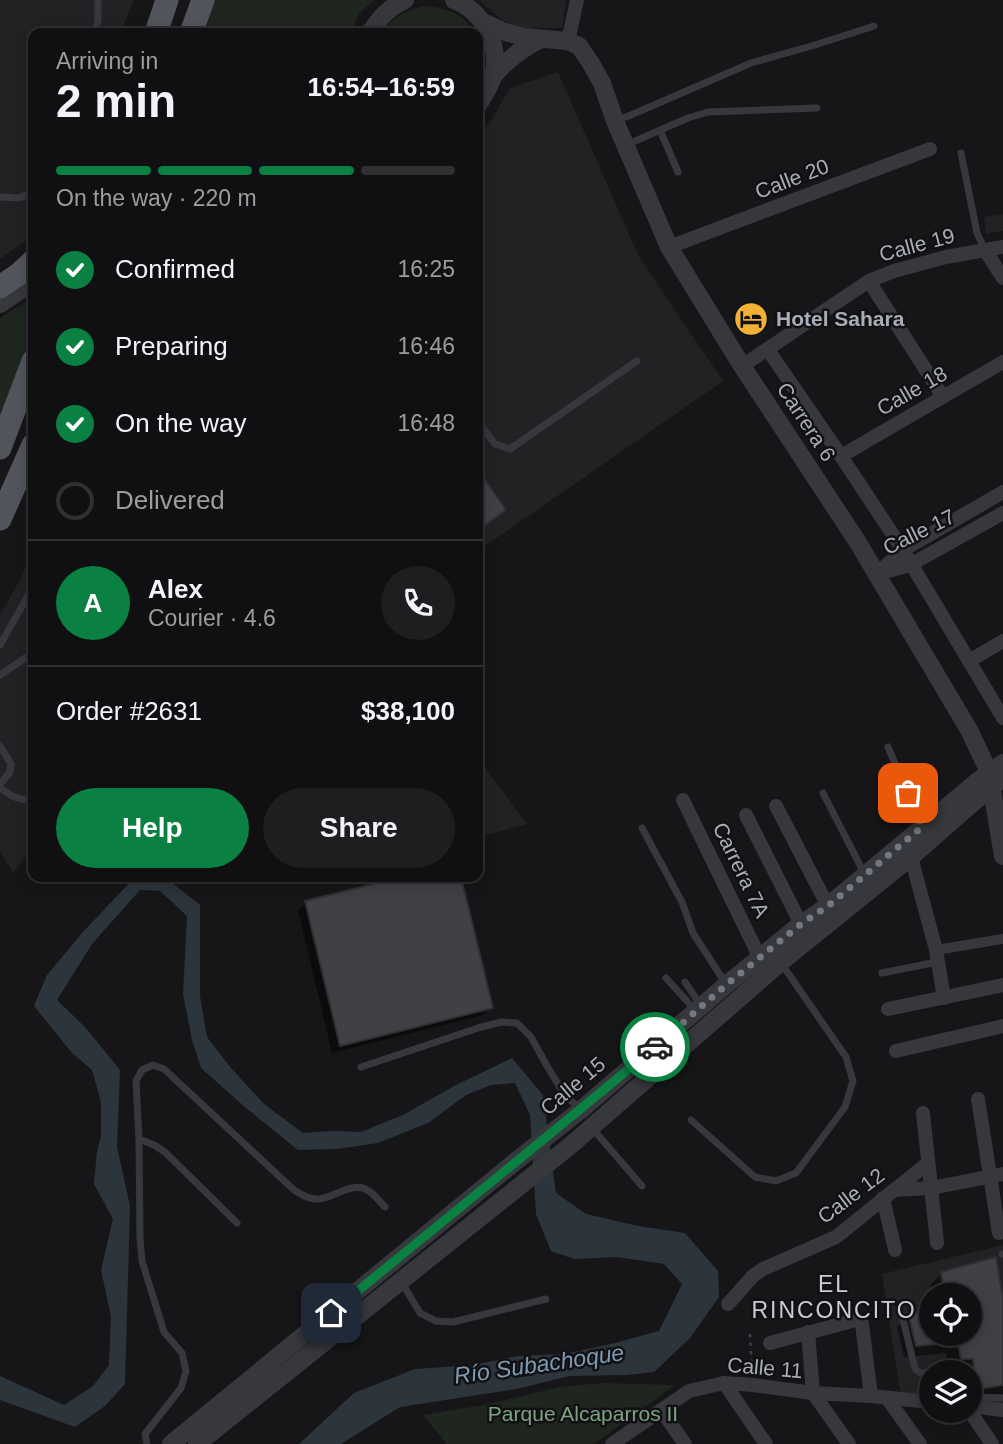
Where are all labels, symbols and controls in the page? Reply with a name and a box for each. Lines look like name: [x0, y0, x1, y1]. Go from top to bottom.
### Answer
text: Arriving in: [56, 48, 158, 74]
text: 16:54–16:59: [308, 72, 455, 102]
text: 2 min: [56, 75, 176, 127]
street label: Calle 20: [752, 154, 832, 203]
text: On the way · 220 m: [56, 185, 257, 211]
street label: Calle 19: [877, 223, 957, 266]
icon: check: [56, 251, 94, 289]
text: Confirmed: [115, 254, 235, 284]
text: 16:25: [397, 256, 455, 282]
hotel icon: Hotel Sahara: [732, 300, 770, 338]
place label: Hotel Sahara: [776, 307, 905, 330]
icon: check: [56, 328, 94, 366]
text: Preparing: [115, 331, 228, 361]
text: 16:46: [397, 333, 455, 359]
street label: Calle 18: [873, 361, 951, 420]
street label: Carrera 6: [773, 378, 840, 465]
icon: check: [56, 405, 94, 443]
text: On the way: [115, 408, 247, 438]
text: 16:48: [397, 410, 455, 436]
text: Delivered: [115, 485, 225, 515]
street label: Calle 17: [879, 504, 958, 559]
button: phone: [381, 566, 455, 640]
text: Alex: [148, 574, 203, 604]
text: A: [84, 588, 102, 618]
text: Courier · 4.6: [148, 605, 276, 631]
text: Order #2631: [56, 696, 202, 726]
text: $38,100: [361, 696, 455, 726]
pin: [878, 763, 938, 823]
icon: bag: [889, 774, 927, 812]
button: Help: [56, 788, 249, 868]
button: Share: [263, 788, 455, 868]
street label: Carrera 7A: [709, 819, 774, 921]
courier: [620, 1012, 690, 1082]
icon: car: [636, 1028, 674, 1066]
street label: Calle 15: [536, 1052, 610, 1119]
street label: Calle 12: [813, 1163, 888, 1228]
district label: EL RINCONCITO: [751, 1271, 917, 1323]
pin: [301, 1283, 361, 1343]
map controls: [919, 1283, 982, 1423]
button: locate: [919, 1283, 982, 1346]
icon: home: [312, 1294, 350, 1332]
water label: Río Subachoque: [452, 1339, 626, 1389]
street label: Calle 11: [726, 1353, 804, 1382]
button: layers: [919, 1360, 982, 1423]
park label: Parque Alcaparros II: [488, 1402, 678, 1425]

